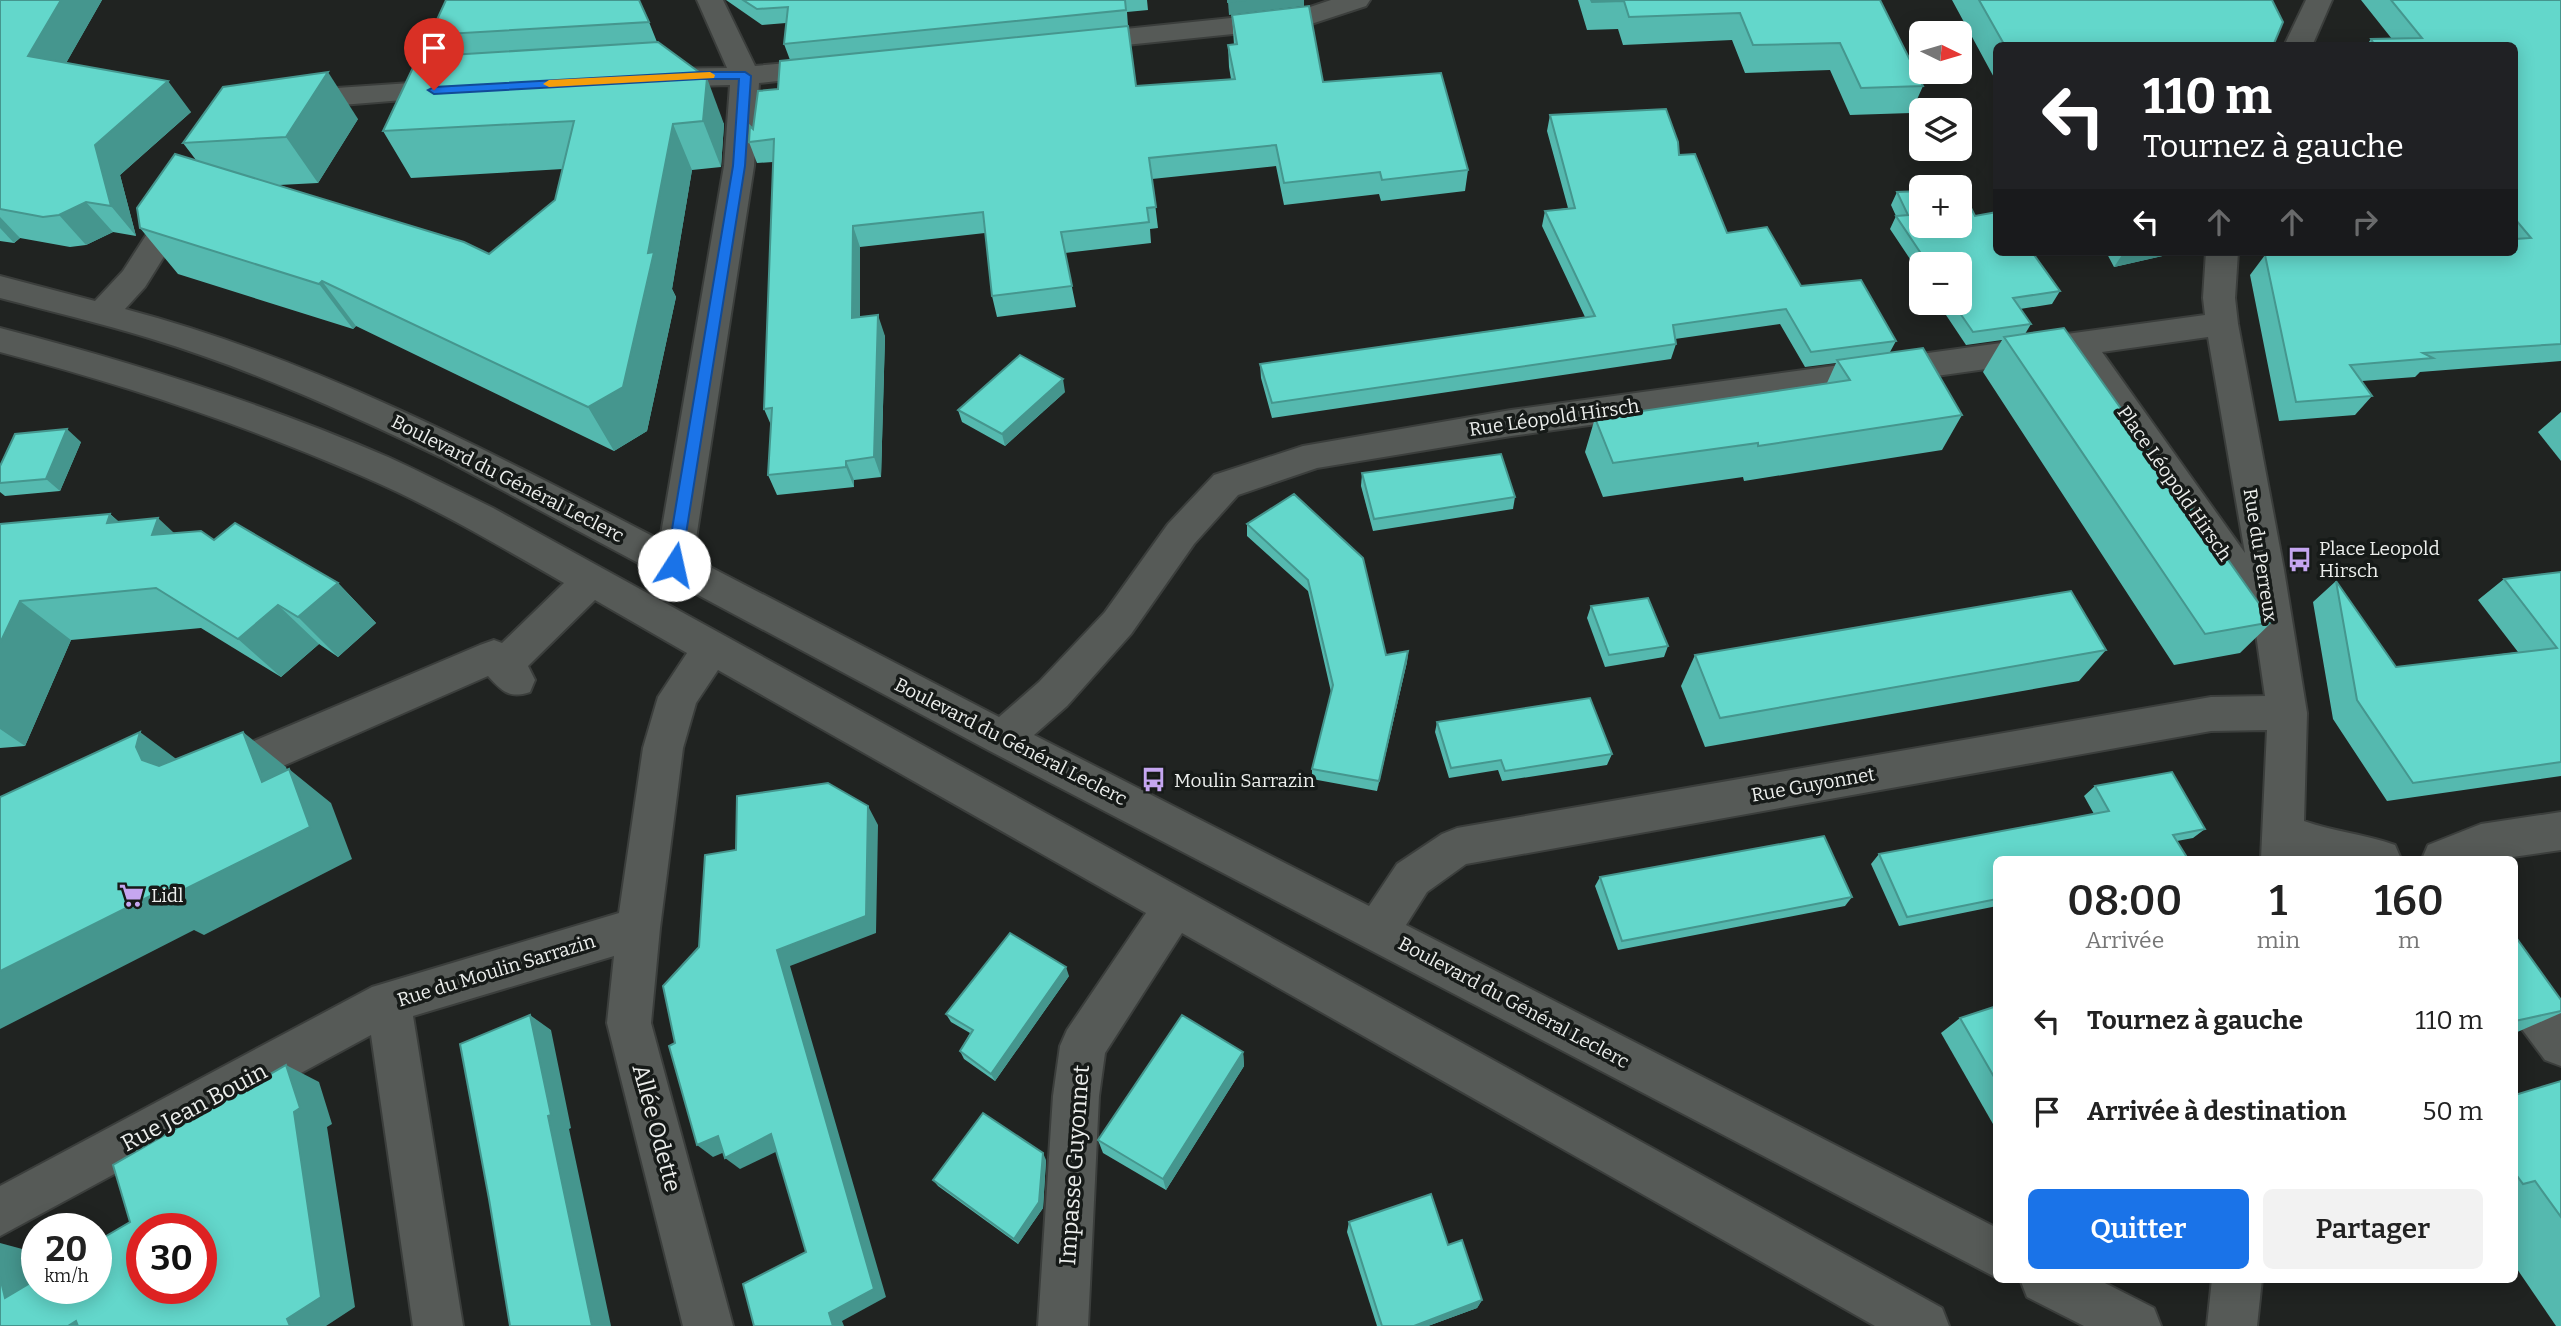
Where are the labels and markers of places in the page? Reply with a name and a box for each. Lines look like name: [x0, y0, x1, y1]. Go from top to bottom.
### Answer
pin: [404, 18, 464, 90]
place label: Place Leopold Hirsch: [2319, 537, 2440, 582]
bus stop icon: Place Leopold Hirsch: [2285, 545, 2313, 573]
bus stop icon: Moulin Sarrazin: [1140, 766, 1168, 794]
place label: Moulin Sarrazin: [1174, 769, 1315, 792]
supermarket icon: Lidl: [117, 881, 145, 909]
place label: Lidl: [151, 884, 184, 907]

